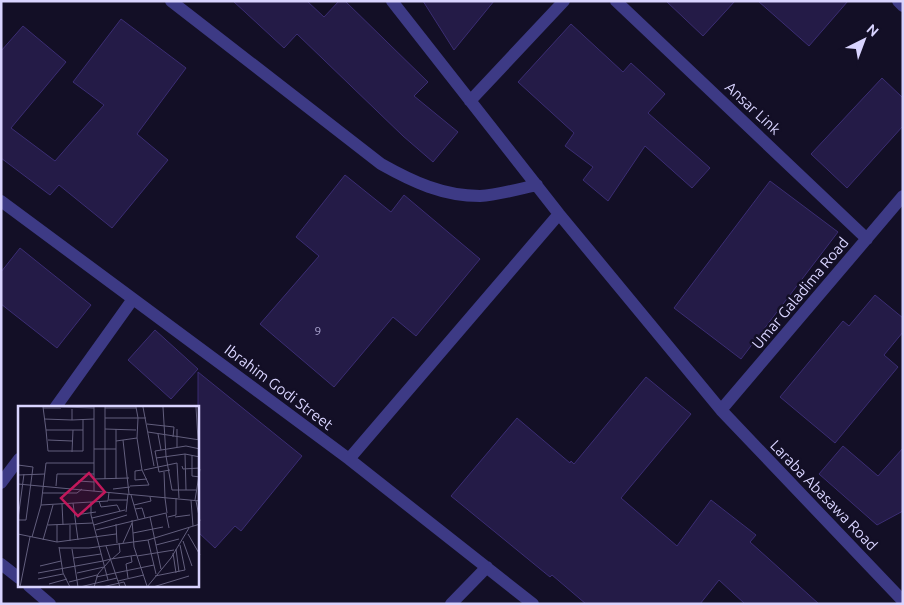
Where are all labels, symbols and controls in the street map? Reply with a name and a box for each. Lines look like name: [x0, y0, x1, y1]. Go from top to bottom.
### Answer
north arrow: [839, 15, 889, 65]
text: N: [863, 21, 882, 40]
street label: Ansar Link: [722, 78, 784, 138]
street label: Umar Galadima Road: [748, 234, 852, 352]
house number: 9: [315, 324, 321, 337]
street label: Ibrahim Godi Street: [222, 341, 337, 433]
inset map: [18, 406, 199, 588]
street label: Laraba Abasawa Road: [767, 436, 881, 554]

